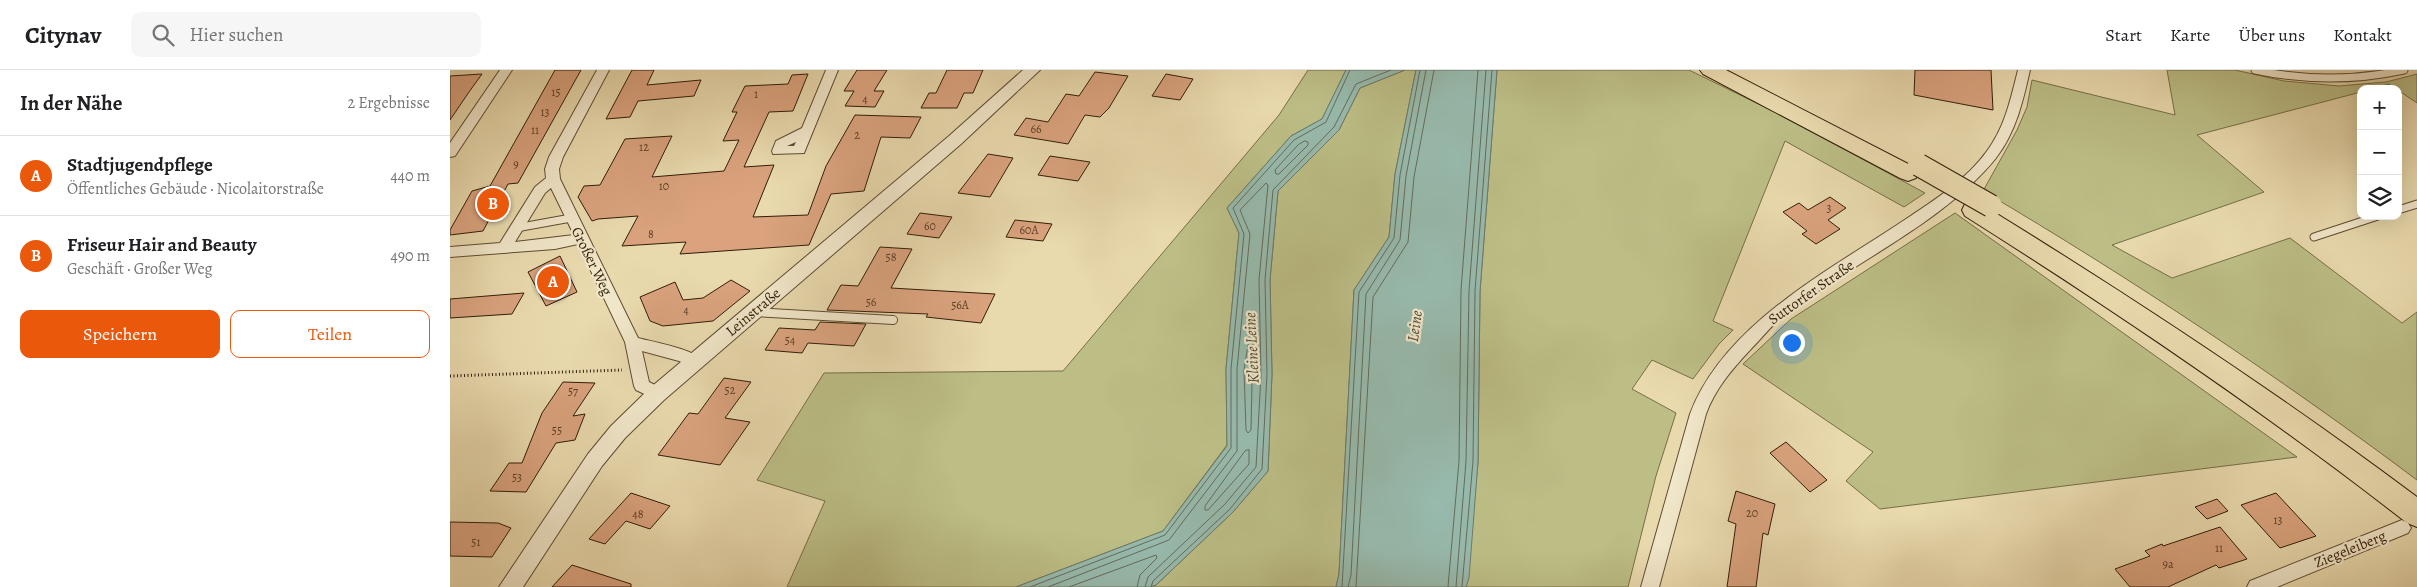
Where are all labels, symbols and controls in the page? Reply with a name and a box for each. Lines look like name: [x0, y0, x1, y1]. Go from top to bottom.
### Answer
search box: [131, 12, 481, 57]
text: Citynav: [25, 19, 101, 51]
icon: search: [149, 21, 177, 49]
text: Hier suchen: [189, 22, 284, 48]
text: Start: [2105, 23, 2142, 47]
text: Karte: [2170, 23, 2210, 47]
text: Über uns: [2238, 23, 2305, 47]
text: Kontakt: [2333, 23, 2392, 47]
house number: 15: [551, 84, 561, 100]
map controls: [2357, 85, 2402, 220]
button: +: [2357, 85, 2402, 130]
house number: 1: [754, 86, 758, 102]
text: In der Nähe: [20, 89, 122, 117]
house number: 4: [862, 91, 868, 107]
text: 2 Ergebnisse: [348, 92, 430, 114]
house number: 13: [540, 104, 550, 120]
house number: 66: [1030, 121, 1042, 137]
house number: 11: [531, 122, 539, 138]
house number: 2: [854, 127, 860, 143]
button: −: [2357, 130, 2402, 175]
house number: 12: [639, 139, 649, 155]
text: Stadtjugendpflege: [67, 152, 213, 178]
house number: 9: [513, 156, 519, 172]
text: A: [31, 165, 41, 187]
text: 440 m: [390, 165, 430, 187]
button: layers: [2357, 175, 2402, 220]
text: Öffentliches Gebäude · Nicolaitorstraße: [67, 178, 324, 200]
house number: 10: [659, 178, 669, 194]
pin: B: [477, 185, 509, 223]
house number: 3: [1827, 200, 1832, 216]
house number: 60: [924, 218, 936, 234]
house number: 60A: [1020, 222, 1039, 238]
street label: Großer Weg: [567, 223, 617, 299]
house number: 8: [648, 226, 654, 242]
text: Friseur Hair and Beauty: [67, 232, 256, 258]
text: B: [31, 245, 41, 267]
text: 490 m: [390, 245, 430, 267]
house number: 58: [886, 249, 897, 265]
street label: Suttorfer Straße: [1764, 255, 1858, 329]
text: Geschäft · Großer Weg: [67, 258, 213, 280]
pin: A: [537, 263, 569, 301]
street label: Leinstraße: [721, 283, 785, 341]
house number: 56: [866, 294, 877, 310]
house number: 56A: [951, 297, 970, 313]
house number: 4: [683, 302, 689, 318]
water label: Leine: [1402, 309, 1428, 343]
button: Speichern: [20, 310, 220, 358]
button: Teilen: [230, 310, 430, 358]
water label: Kleine Leine: [1239, 311, 1265, 384]
your location: [1779, 330, 1805, 356]
house number: 54: [785, 332, 796, 348]
house number: 52: [725, 382, 736, 398]
house number: 57: [568, 383, 579, 399]
house number: 55: [552, 422, 562, 438]
house number: 53: [512, 469, 522, 485]
house number: 20: [1746, 505, 1758, 521]
house number: 48: [632, 506, 644, 522]
house number: 13: [2273, 512, 2283, 528]
street label: Ziegeleiberg: [2311, 525, 2389, 572]
house number: 51: [471, 534, 481, 550]
house number: 11: [2215, 540, 2223, 556]
house number: 9a: [2162, 556, 2174, 572]

